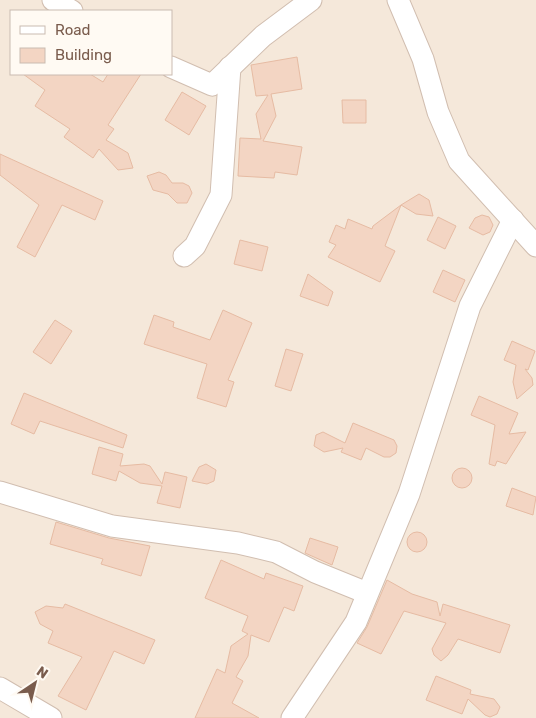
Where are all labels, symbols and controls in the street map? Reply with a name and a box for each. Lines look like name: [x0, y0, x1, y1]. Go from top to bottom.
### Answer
legend: [10, 10, 172, 75]
text: Road: [55, 21, 91, 39]
text: Building: [55, 46, 112, 64]
north arrow: [10, 658, 60, 708]
text: N: [33, 663, 51, 683]

